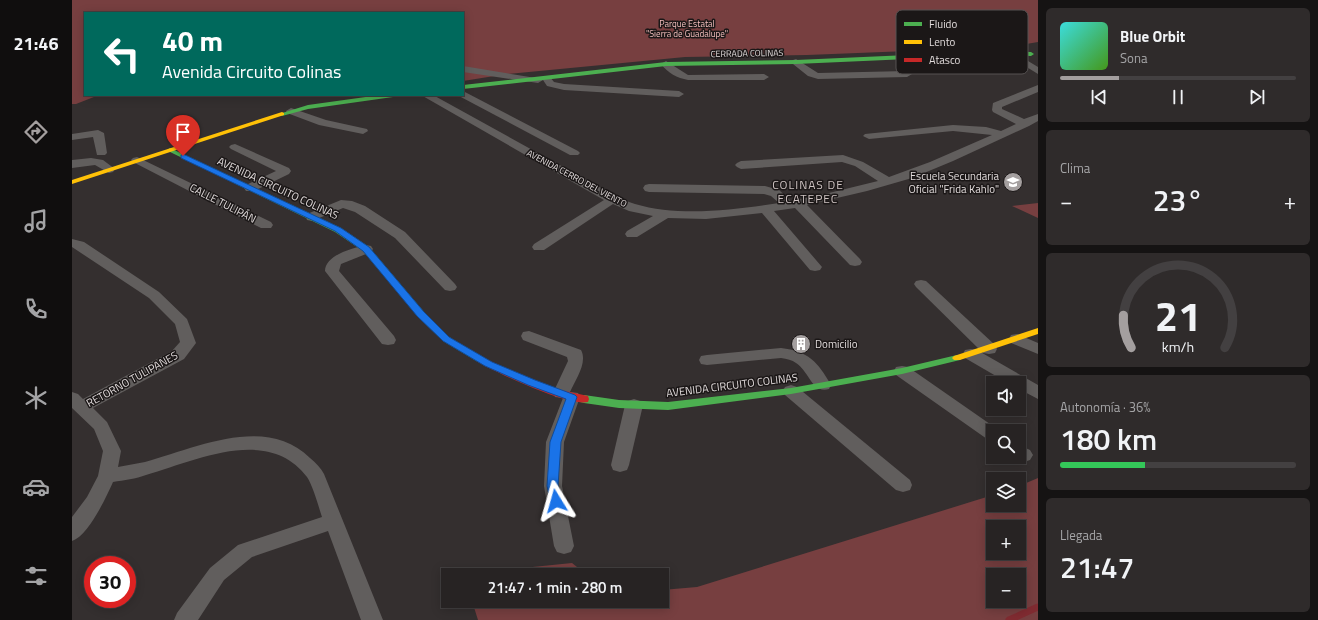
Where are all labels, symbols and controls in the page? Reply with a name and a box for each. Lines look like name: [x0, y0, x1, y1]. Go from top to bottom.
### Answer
legend: [896, 10, 1028, 74]
text: Fluido: [929, 16, 957, 32]
park label: Parque Estatal "Sierra de Guadalupe": [646, 17, 728, 40]
text: 40 m: [162, 19, 223, 62]
text: Blue Orbit: [1120, 25, 1185, 48]
icon: left: [96, 28, 148, 80]
text: 21:46: [14, 30, 58, 57]
text: Lento: [929, 34, 956, 50]
street label: CERRADA COLINAS: [710, 46, 784, 60]
text: Sona: [1120, 48, 1147, 68]
text: Atasco: [929, 52, 961, 68]
text: Avenida Circuito Colinas: [162, 58, 341, 85]
icon: previous: [1088, 86, 1110, 108]
icon: pause: [1167, 86, 1189, 108]
icon: next: [1246, 86, 1268, 108]
pin: [166, 115, 200, 156]
icon: directions: [22, 118, 50, 146]
icon: arrive: [172, 121, 194, 143]
street label: AVENIDA CERRO DEL VIENTO: [525, 146, 629, 210]
street label: AVENIDA CIRCUITO COLINAS: [215, 153, 341, 223]
text: Clima: [1060, 158, 1090, 178]
place label: Escuela Secundaria Oficial "Frida Kahlo": [908, 168, 999, 197]
school or university icon: Escuela Secundaria Oficial "Frida Kahlo": [1002, 171, 1024, 193]
district label: COLINAS DE ECATEPEC: [772, 175, 844, 208]
text: 23°: [1153, 177, 1203, 223]
street label: CALLE TULIPÁN: [187, 179, 259, 227]
text: −: [1060, 184, 1072, 218]
text: +: [1284, 184, 1296, 218]
icon: music: [22, 207, 50, 235]
text: 21: [1155, 284, 1201, 347]
icon: phone: [22, 295, 50, 323]
building icon: Domicilio: [790, 333, 812, 355]
place label: Domicilio: [815, 336, 858, 352]
text: km/h: [1162, 336, 1194, 358]
street label: RETORNO TULIPANES: [83, 347, 181, 411]
street label: AVENIDA CIRCUITO COLINAS: [665, 369, 799, 401]
map controls: [986, 376, 1026, 608]
button: sound: [986, 376, 1026, 416]
icon: climate: [22, 384, 50, 412]
text: Autonomía · 36%: [1060, 397, 1151, 417]
text: 180 km: [1060, 416, 1157, 462]
button: search: [986, 424, 1026, 464]
button: layers: [986, 472, 1026, 512]
icon: car: [22, 473, 50, 501]
position arrow: [535, 480, 577, 522]
button: +: [986, 520, 1026, 560]
text: Llegada: [1060, 525, 1102, 545]
text: 21:47: [1060, 544, 1134, 590]
speed limit sign: 30: [84, 556, 136, 608]
icon: filters: [22, 562, 50, 590]
button: −: [986, 568, 1026, 608]
text: 21:47 · 1 min · 280 m: [488, 576, 622, 599]

